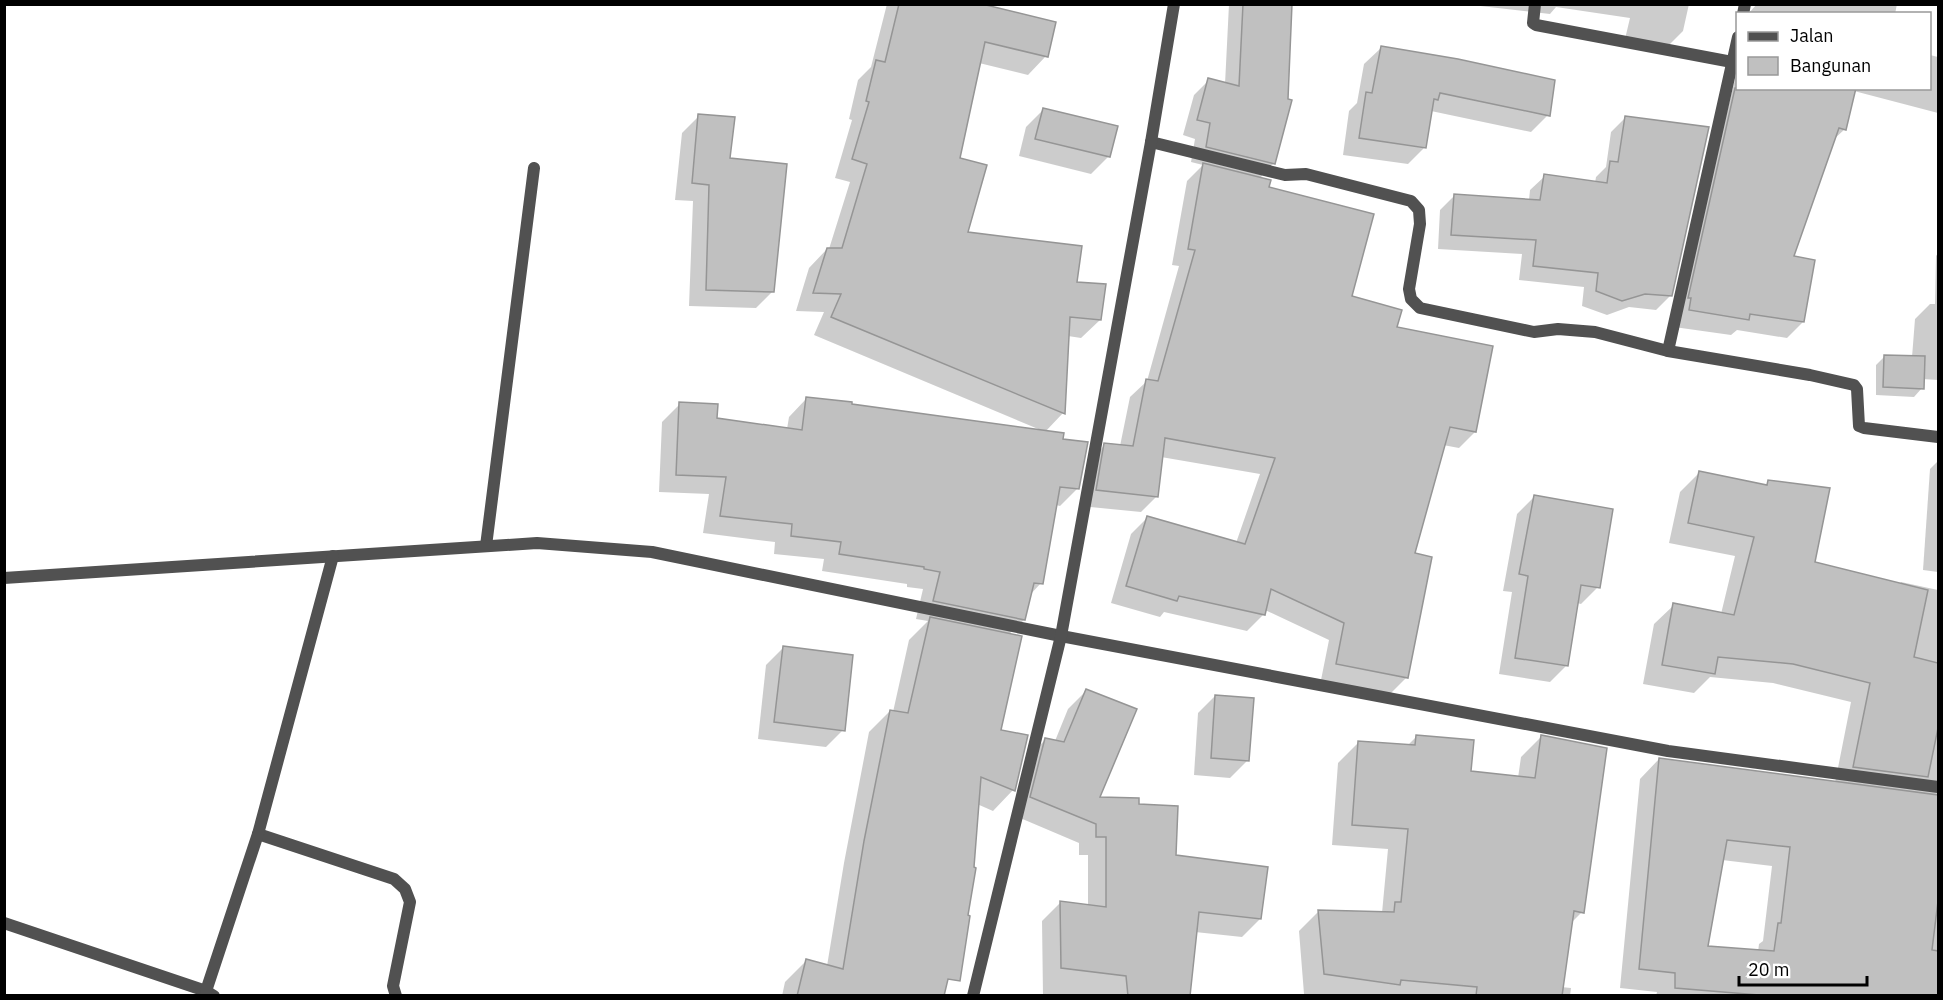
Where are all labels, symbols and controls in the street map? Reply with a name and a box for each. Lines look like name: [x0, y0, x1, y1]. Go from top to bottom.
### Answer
legend: [1736, 12, 1931, 90]
text: Jalan: [1790, 24, 1834, 47]
text: Bangunan: [1790, 54, 1871, 77]
scale bar: [1739, 949, 1866, 987]
text: 20 m: [1748, 958, 1790, 981]

